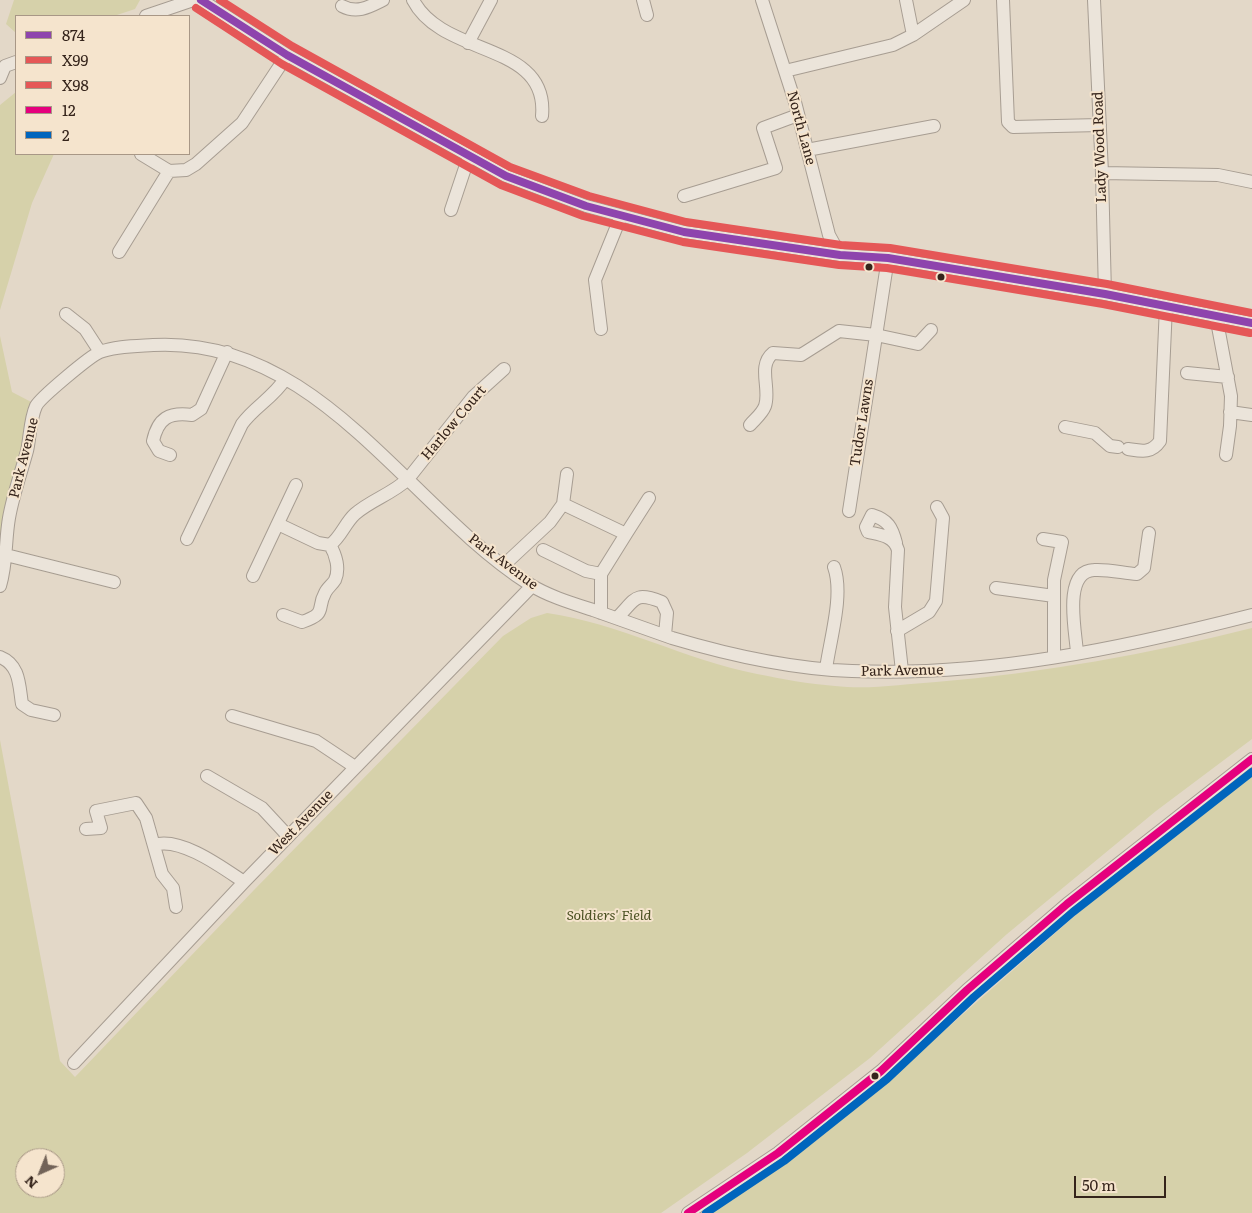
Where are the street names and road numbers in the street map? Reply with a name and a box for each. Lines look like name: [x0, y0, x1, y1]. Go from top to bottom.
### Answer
street label: North Lane: [783, 89, 819, 167]
street label: Lady Wood Road: [1090, 91, 1110, 203]
street label: Tudor Lawns: [847, 378, 877, 468]
street label: Harlow Court: [418, 382, 490, 464]
street label: Park Avenue: [6, 416, 42, 500]
street label: Park Avenue: [465, 530, 541, 594]
street label: Park Avenue: [861, 662, 943, 680]
street label: West Avenue: [265, 787, 337, 859]

